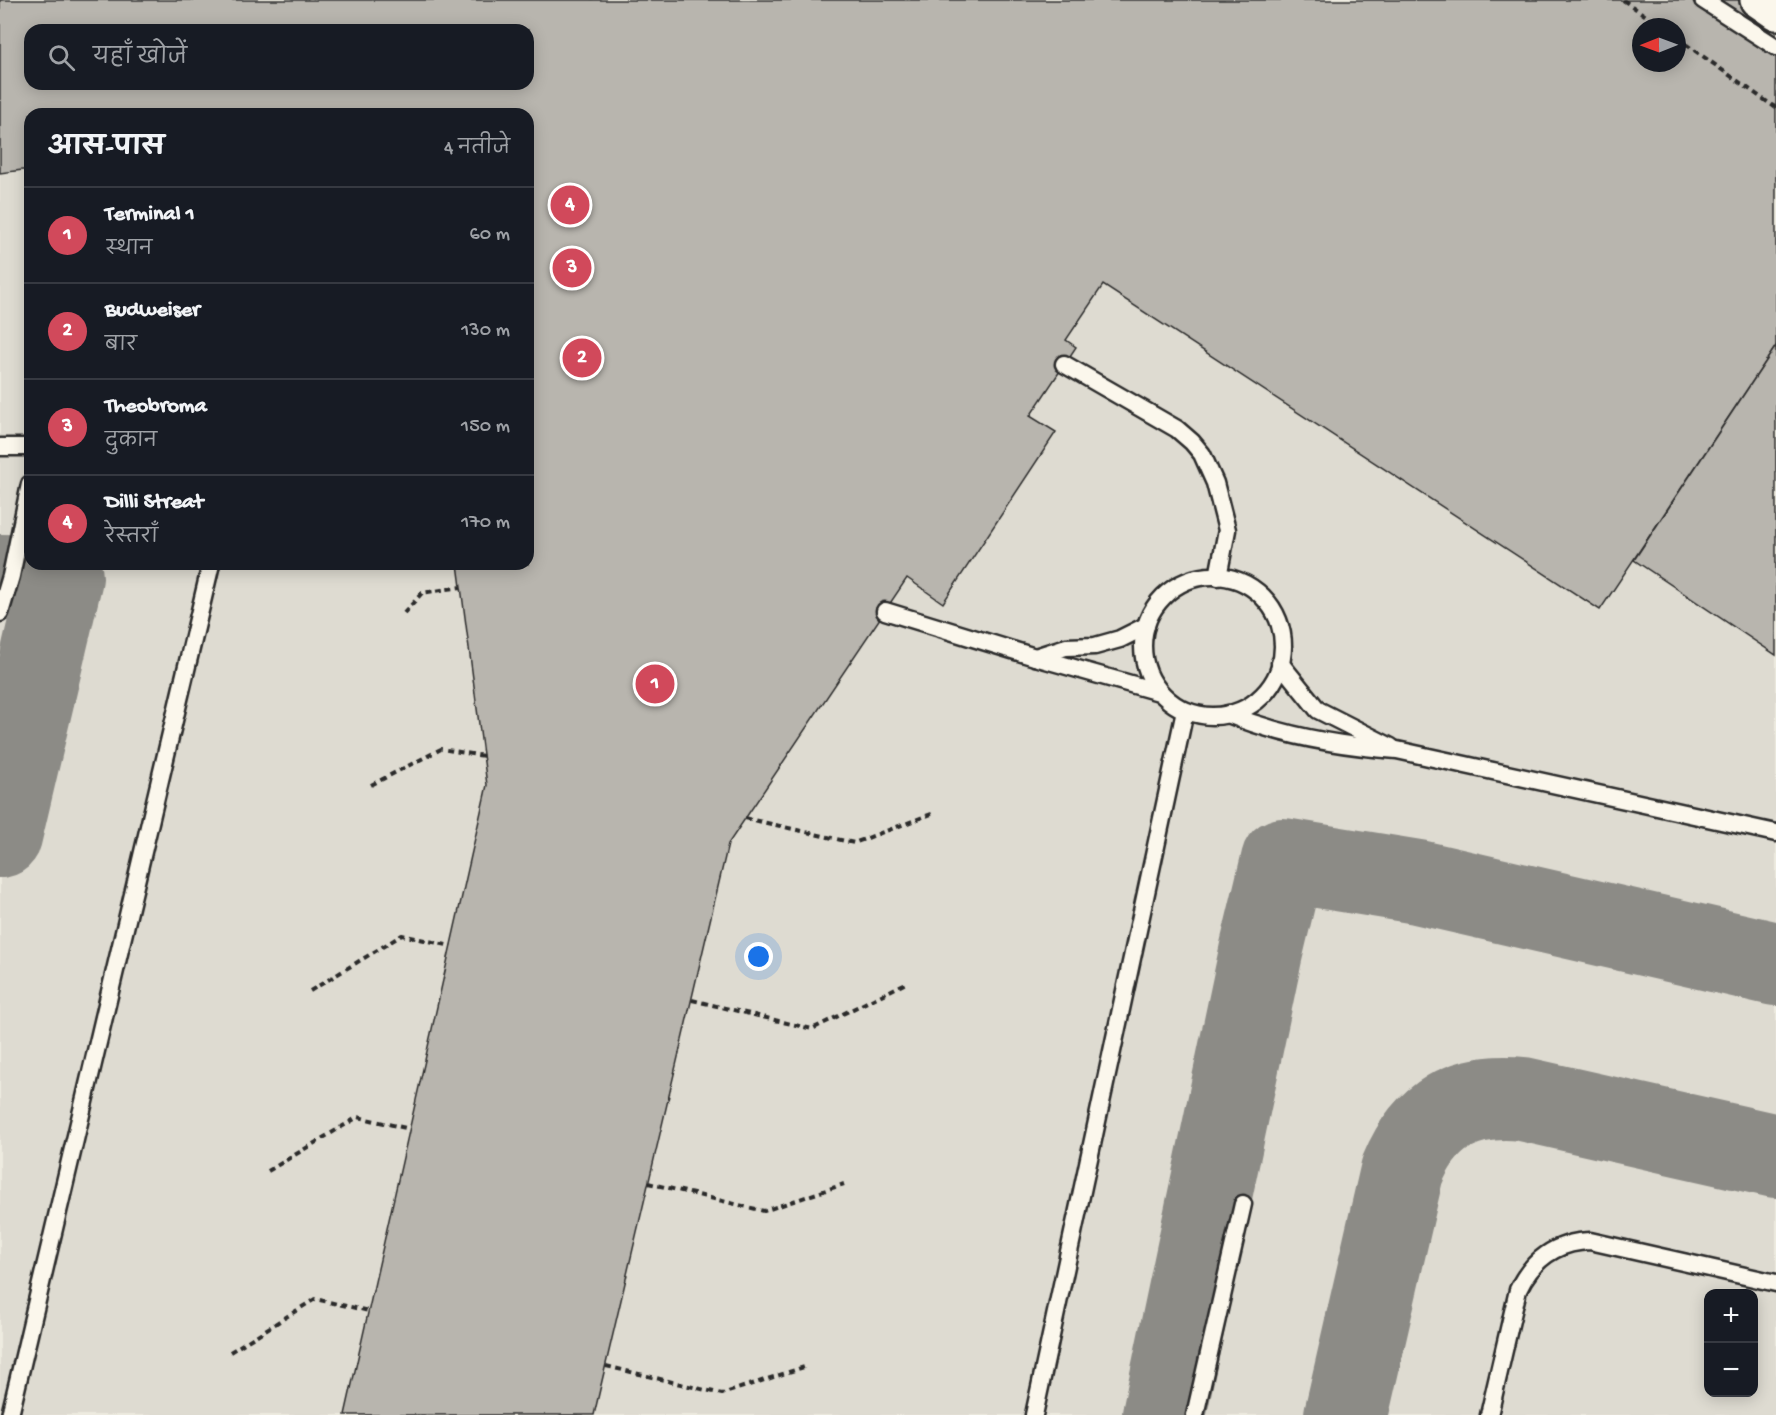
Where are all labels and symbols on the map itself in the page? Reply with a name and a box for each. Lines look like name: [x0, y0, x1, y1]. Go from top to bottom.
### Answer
north arrow: [1632, 18, 1686, 72]
pin: 4: [550, 182, 590, 228]
pin: 3: [552, 246, 592, 290]
pin: 2: [562, 336, 602, 380]
pin: 1: [636, 662, 674, 706]
your location: [744, 942, 773, 971]

